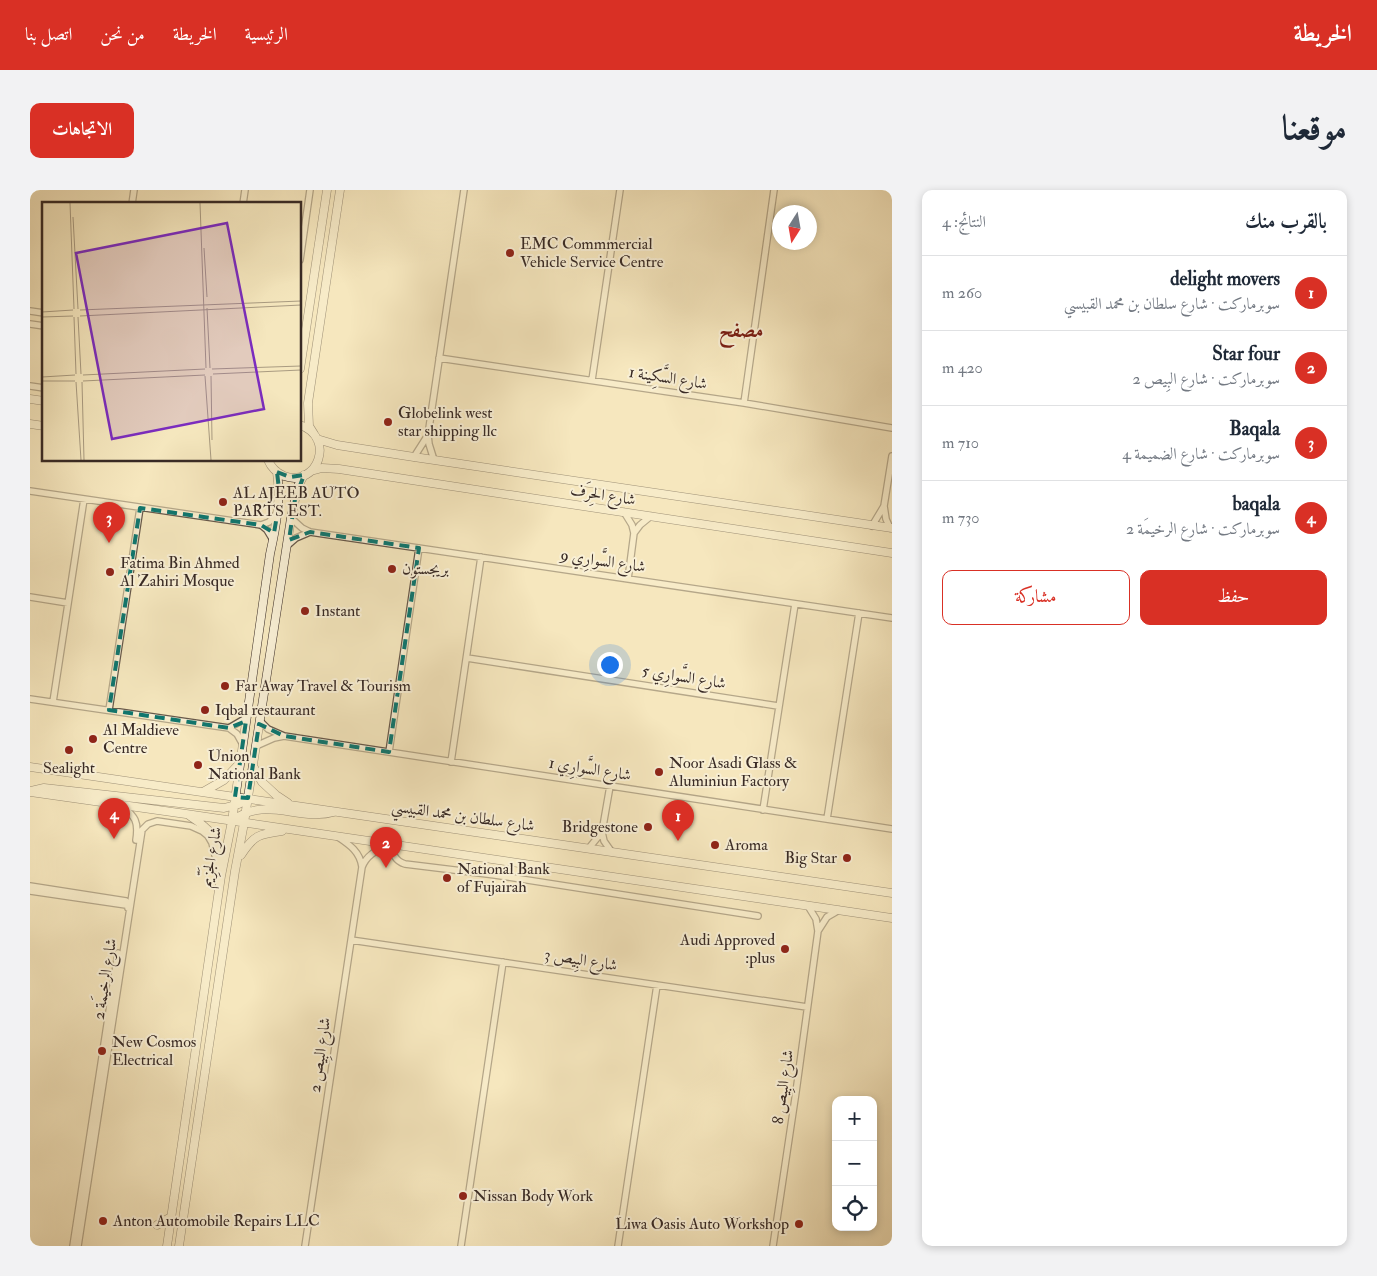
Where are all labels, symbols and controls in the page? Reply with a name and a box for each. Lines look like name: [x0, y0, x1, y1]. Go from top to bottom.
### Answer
text: الخريطة: [1294, 18, 1352, 49]
text: اتصل بنا: [25, 23, 72, 46]
text: من نحن: [100, 23, 145, 46]
text: الخريطة: [173, 23, 217, 46]
text: الرئيسية: [245, 23, 288, 46]
button: الاتجاهات: [30, 103, 134, 158]
text: موقعنا: [1282, 106, 1347, 150]
inset map: [42, 202, 301, 461]
north arrow: [772, 205, 817, 250]
text: بالقرب منك: [1245, 208, 1327, 235]
text: النتائج: 4: [942, 212, 986, 232]
place label: EMC Commmercial Vehicle Service Centre: [520, 234, 664, 272]
marker: EMC Commmercial Vehicle Service Centre: [504, 247, 516, 259]
text: delight movers: [1170, 267, 1280, 291]
text: 260 m: [942, 283, 982, 303]
text: 1: [1308, 283, 1314, 303]
text: سوبرماركت · شارع سلطان بن محمد القبيسي: [1064, 294, 1280, 314]
district label: مصفح: [719, 317, 763, 349]
text: Star four: [1212, 342, 1280, 366]
street label: شارع السَّكِينة 1: [627, 358, 709, 397]
text: 420 m: [942, 358, 983, 378]
text: 2: [1307, 358, 1315, 378]
text: سوبرماركت · شارع البِيص 2: [1132, 369, 1280, 389]
place label: Globelink west star shipping llc: [398, 403, 498, 442]
marker: Globelink west star shipping llc: [382, 416, 394, 428]
text: Baqala: [1229, 417, 1280, 441]
text: 710 m: [942, 433, 979, 453]
text: 3: [1308, 433, 1314, 453]
text: سوبرماركت · شارع الضميمة 4: [1122, 444, 1280, 464]
street label: شارع الحِرَف: [568, 478, 637, 513]
place label: AL AJEEB AUTO PARTS EST.: [232, 483, 359, 521]
text: baqala: [1232, 492, 1280, 516]
marker: AL AJEEB AUTO PARTS EST.: [217, 496, 229, 508]
pin: 3: [93, 502, 125, 543]
text: 730 m: [942, 508, 979, 528]
text: 4: [1307, 508, 1315, 528]
text: سوبرماركت · شارع الرخيمَة 2: [1126, 519, 1280, 539]
street label: شارع السَّوارِي 9: [558, 541, 647, 580]
place label: Fatima Bin Ahmed Al Zahiri Mosque: [119, 553, 240, 591]
place label: بريجستون: [402, 559, 449, 579]
marker: بريجستون: [386, 563, 398, 575]
marker: Fatima Bin Ahmed Al Zahiri Mosque: [104, 566, 116, 578]
button: مشاركة: [942, 570, 1130, 625]
button: حفظ: [1140, 570, 1327, 625]
place label: Instant: [315, 601, 360, 621]
marker: Instant: [299, 605, 311, 617]
your location: [597, 652, 623, 678]
street label: شارع السَّوارِي 5: [640, 657, 728, 696]
place label: Far Away Travel & Tourism: [235, 676, 412, 696]
marker: Far Away Travel & Tourism: [219, 680, 231, 692]
place label: Iqbal restaurant: [215, 700, 315, 720]
marker: Iqbal restaurant: [199, 704, 211, 716]
place label: Al Maldieve Centre: [102, 720, 179, 758]
marker: Al Maldieve Centre: [87, 733, 99, 745]
marker: Sealight: [63, 744, 75, 756]
place label: Union National Bank: [208, 746, 301, 784]
street label: شارع السَّوارِي 1: [547, 749, 633, 788]
place label: Noor Asadi Glass & Aluminiun Factory: [668, 753, 797, 791]
place label: Sealight: [43, 758, 95, 778]
marker: Union National Bank: [192, 759, 204, 771]
marker: Noor Asadi Glass & Aluminiun Factory: [653, 766, 665, 778]
street label: شارع سلطان بن محمد القبيسي: [390, 796, 536, 841]
pin: 4: [98, 798, 130, 839]
pin: 1: [662, 800, 694, 841]
place label: Bridgestone: [562, 817, 638, 837]
marker: Bridgestone: [642, 821, 654, 833]
street label: شارع الجَزِّيم: [194, 825, 230, 889]
pin: 2: [370, 827, 402, 868]
place label: Aroma: [724, 835, 768, 855]
marker: Aroma: [709, 839, 721, 851]
place label: Big Star: [784, 848, 837, 868]
marker: Big Star: [841, 852, 853, 864]
place label: National Bank of Fujairah: [457, 859, 550, 897]
marker: National Bank of Fujairah: [441, 872, 453, 884]
place label: Audi Approved :plus: [679, 930, 775, 969]
street label: شارع الرخيمَة 2: [87, 937, 124, 1022]
marker: Audi Approved :plus: [779, 943, 791, 955]
street label: شارع البِيص 3: [543, 944, 619, 979]
street label: شارع البِيص 2: [305, 1016, 338, 1094]
place label: New Cosmos Electrical: [112, 1032, 196, 1070]
marker: New Cosmos Electrical: [96, 1045, 108, 1057]
street label: شارع البِيص 8: [768, 1048, 801, 1126]
map controls: [832, 1096, 877, 1231]
button: +: [832, 1096, 877, 1141]
button: −: [832, 1141, 877, 1186]
place label: Nissan Body Work: [473, 1186, 594, 1206]
button: locate: [832, 1186, 877, 1231]
marker: Nissan Body Work: [457, 1190, 469, 1202]
place label: Anton Automobile Repairs LLC: [112, 1211, 320, 1232]
place label: Liwa Oasis Auto Workshop: [615, 1214, 789, 1235]
marker: Anton Automobile Repairs LLC: [97, 1215, 109, 1227]
marker: Liwa Oasis Auto Workshop: [793, 1218, 805, 1230]

